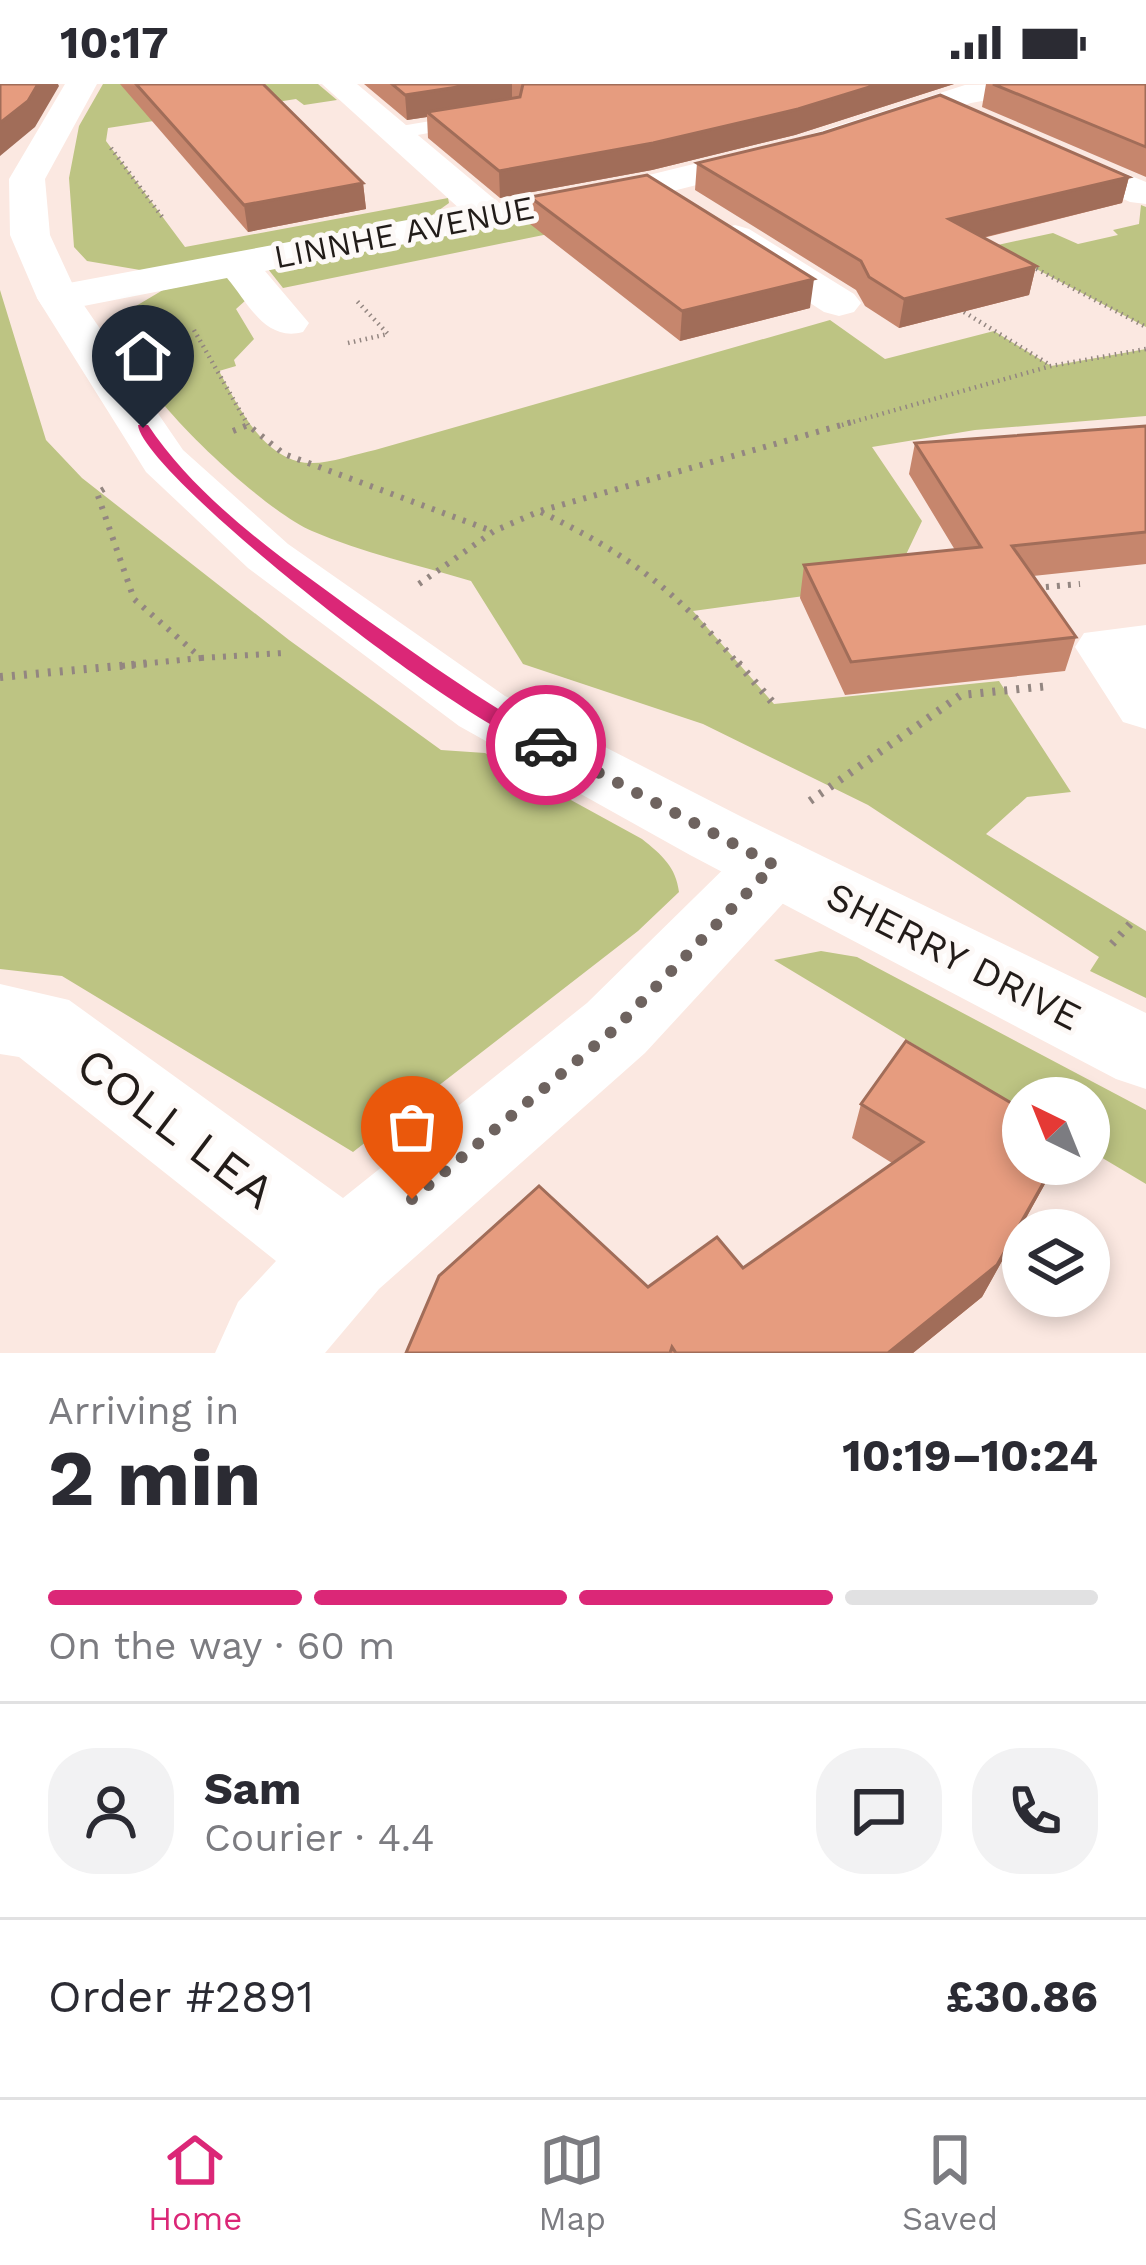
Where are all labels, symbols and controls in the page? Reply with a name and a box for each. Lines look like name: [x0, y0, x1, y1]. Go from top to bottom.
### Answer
text: 10:17: [60, 16, 169, 69]
street label: LINNHE AVENUE: [271, 188, 537, 276]
pin: [92, 305, 194, 428]
icon: home: [110, 323, 176, 389]
courier: [486, 685, 606, 805]
icon: car: [513, 712, 579, 778]
street label: SHERRY DRIVE: [819, 873, 1089, 1039]
street label: COLL LEA: [66, 1035, 286, 1221]
pin: [361, 1076, 463, 1199]
north arrow: [1002, 1077, 1110, 1185]
map controls: [1002, 1077, 1110, 1317]
icon: bag: [379, 1094, 445, 1160]
button: layers: [1002, 1209, 1110, 1317]
text: Arriving in: [48, 1388, 239, 1433]
text: 10:19–10:24: [842, 1429, 1098, 1482]
text: 2 min: [48, 1432, 261, 1524]
text: On the way · 60 m: [48, 1623, 395, 1668]
button: person: [48, 1748, 174, 1874]
button: chat: [816, 1748, 942, 1874]
button: phone: [972, 1748, 1098, 1874]
text: Sam: [204, 1762, 301, 1815]
text: Courier · 4.4: [204, 1815, 435, 1860]
text: Order #2891: [48, 1970, 314, 2023]
text: £30.86: [946, 1970, 1098, 2023]
tab: Home: [148, 2127, 242, 2238]
tab: Map: [539, 2127, 606, 2238]
tab: Saved: [902, 2127, 998, 2238]

